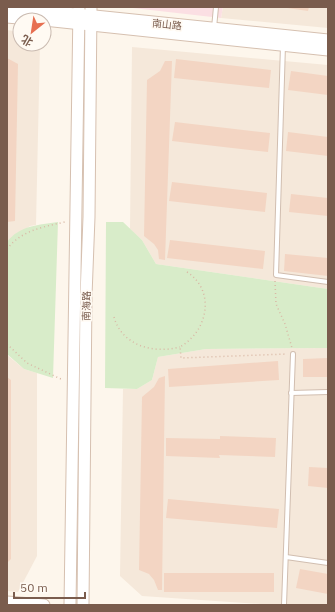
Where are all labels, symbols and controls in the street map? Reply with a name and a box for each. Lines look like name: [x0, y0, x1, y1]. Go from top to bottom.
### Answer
north arrow: [12, 12, 52, 52]
street label: 南山路: [151, 16, 183, 33]
text: 北: [19, 32, 35, 49]
street label: 南海路: [80, 291, 93, 321]
scale bar: [14, 574, 85, 600]
text: 50 m: [20, 580, 48, 595]

